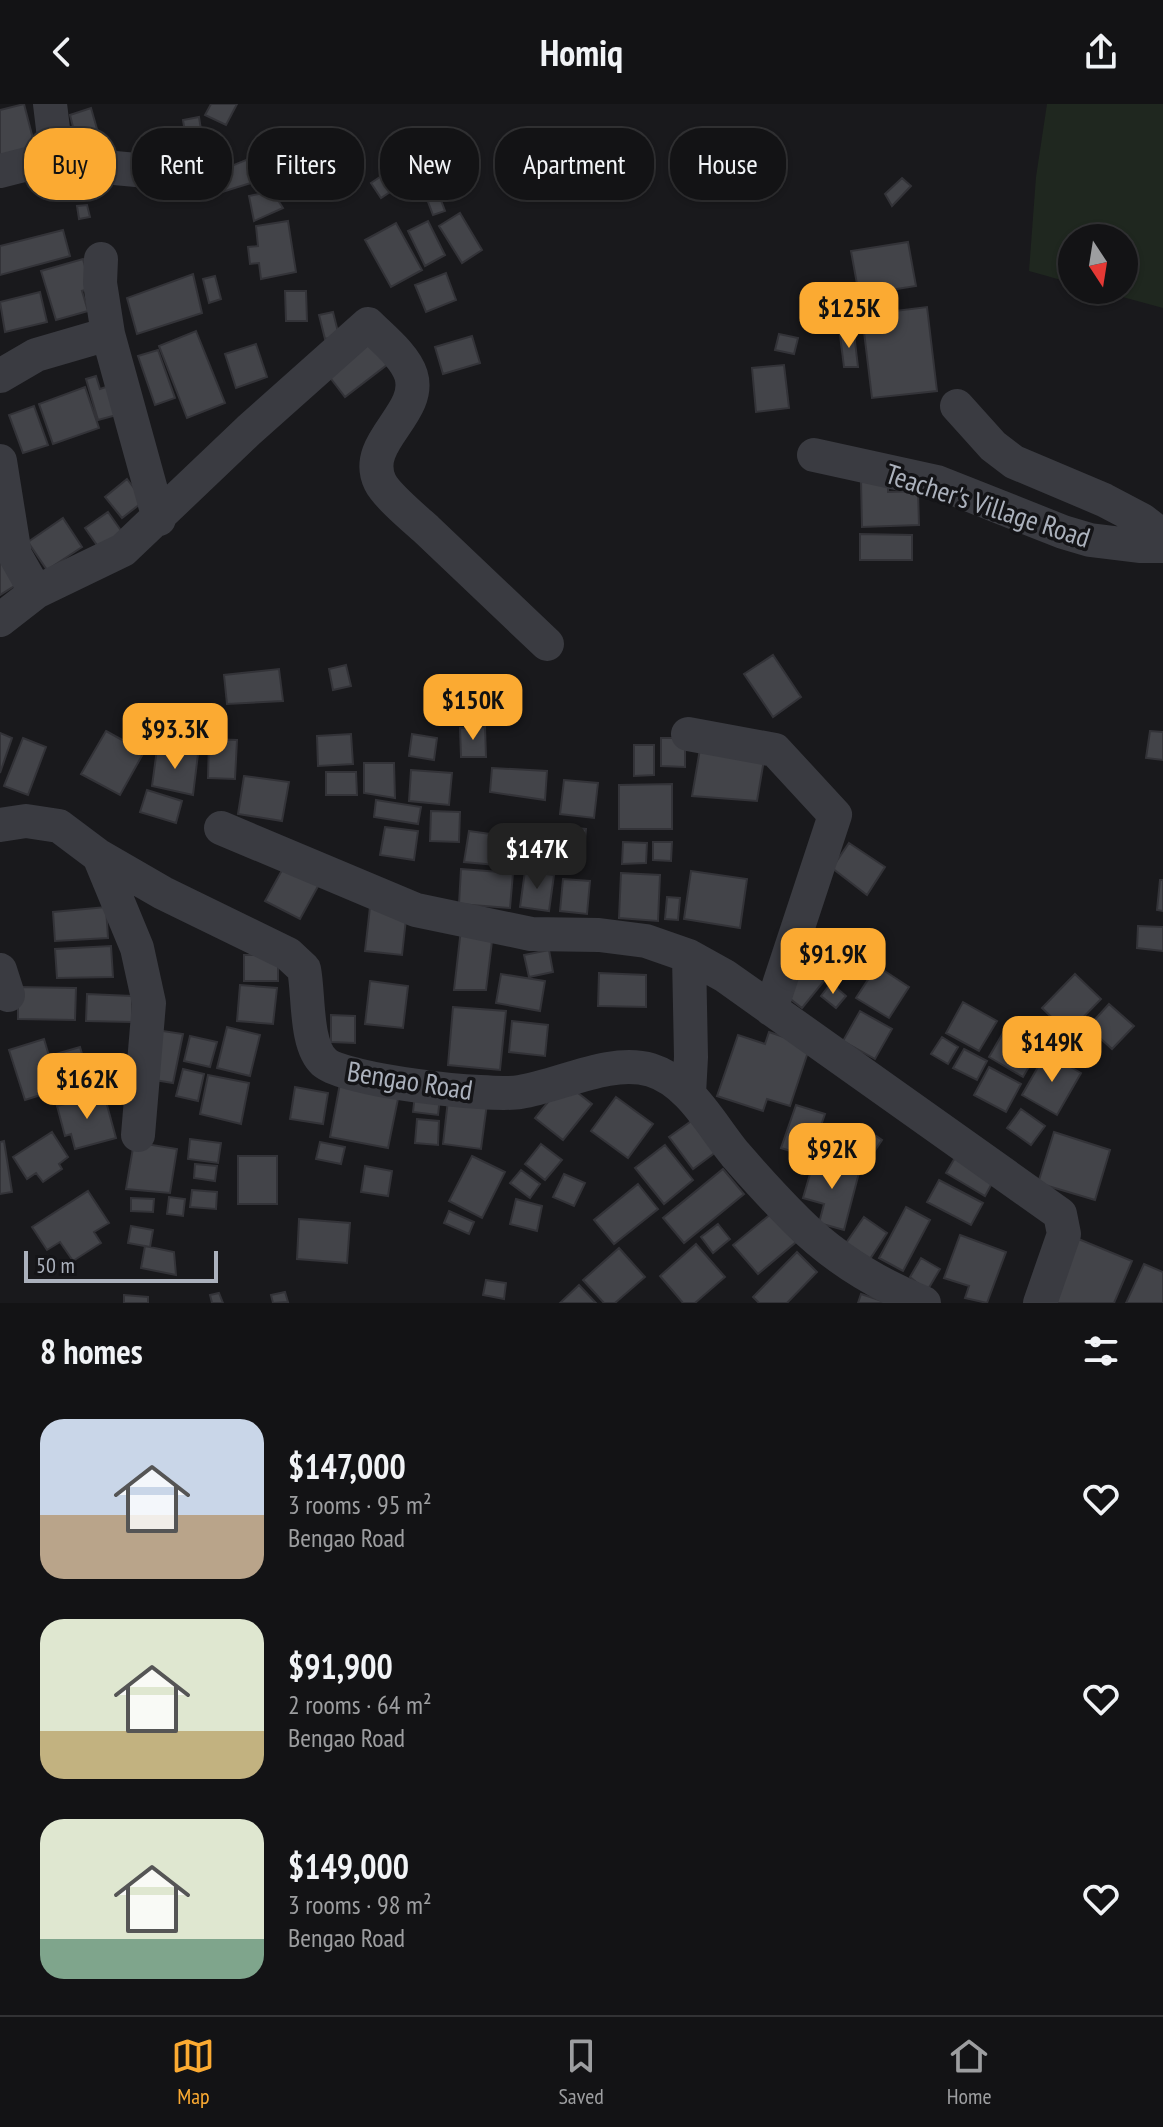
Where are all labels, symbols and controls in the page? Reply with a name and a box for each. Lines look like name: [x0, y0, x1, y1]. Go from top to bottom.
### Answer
text: Homiq: [540, 29, 623, 76]
icon: back: [40, 30, 84, 74]
icon: share: [1079, 30, 1123, 74]
chip: Buy: [24, 128, 116, 200]
chip: Rent: [132, 128, 232, 200]
chip: Filters: [248, 128, 364, 200]
chip: New: [380, 128, 479, 200]
chip: Apartment: [495, 128, 654, 200]
chip: House: [670, 128, 786, 200]
north arrow: [1058, 224, 1138, 304]
map controls: [1058, 224, 1138, 304]
pin: $125K: [793, 282, 905, 350]
text: $125K: [817, 291, 881, 324]
street label: Teacher's Village Road: [881, 455, 1095, 555]
pin: $150K: [417, 674, 529, 742]
text: $150K: [441, 683, 505, 716]
pin: $93.3K: [110, 703, 240, 771]
text: $93.3K: [141, 712, 209, 745]
pin: $147K: [481, 823, 593, 891]
text: $147K: [505, 832, 569, 865]
pin: $91.9K: [768, 928, 898, 996]
text: $91.9K: [799, 937, 867, 970]
pin: $149K: [996, 1016, 1108, 1084]
text: $149K: [1020, 1025, 1084, 1058]
street label: Bengao Road: [345, 1052, 475, 1108]
pin: $162K: [31, 1053, 143, 1121]
text: $162K: [55, 1062, 119, 1095]
pin: $92K: [785, 1123, 879, 1191]
text: $92K: [807, 1132, 857, 1165]
scale bar: [24, 1247, 218, 1283]
text: 50 m: [36, 1251, 75, 1279]
text: 8 homes: [40, 1329, 143, 1373]
icon: filters: [1079, 1329, 1123, 1373]
text: $147,000: [288, 1444, 406, 1488]
icon: home: [104, 1451, 200, 1547]
icon: heart: [1079, 1477, 1123, 1521]
text: 3 rooms · 95 m²: [288, 1488, 432, 1521]
text: Bengao Road: [288, 1521, 405, 1554]
text: $91,900: [288, 1644, 393, 1688]
icon: home: [104, 1651, 200, 1747]
icon: heart: [1079, 1677, 1123, 1721]
text: 2 rooms · 64 m²: [288, 1688, 432, 1721]
text: Bengao Road: [288, 1721, 405, 1754]
text: $149,000: [288, 1844, 409, 1888]
icon: home: [104, 1851, 200, 1947]
icon: heart: [1079, 1877, 1123, 1921]
text: 3 rooms · 98 m²: [288, 1888, 432, 1921]
text: Bengao Road: [288, 1921, 405, 1954]
tab: Map: [171, 2034, 215, 2110]
tab: Saved: [558, 2034, 604, 2110]
tab: Home: [947, 2034, 992, 2110]

